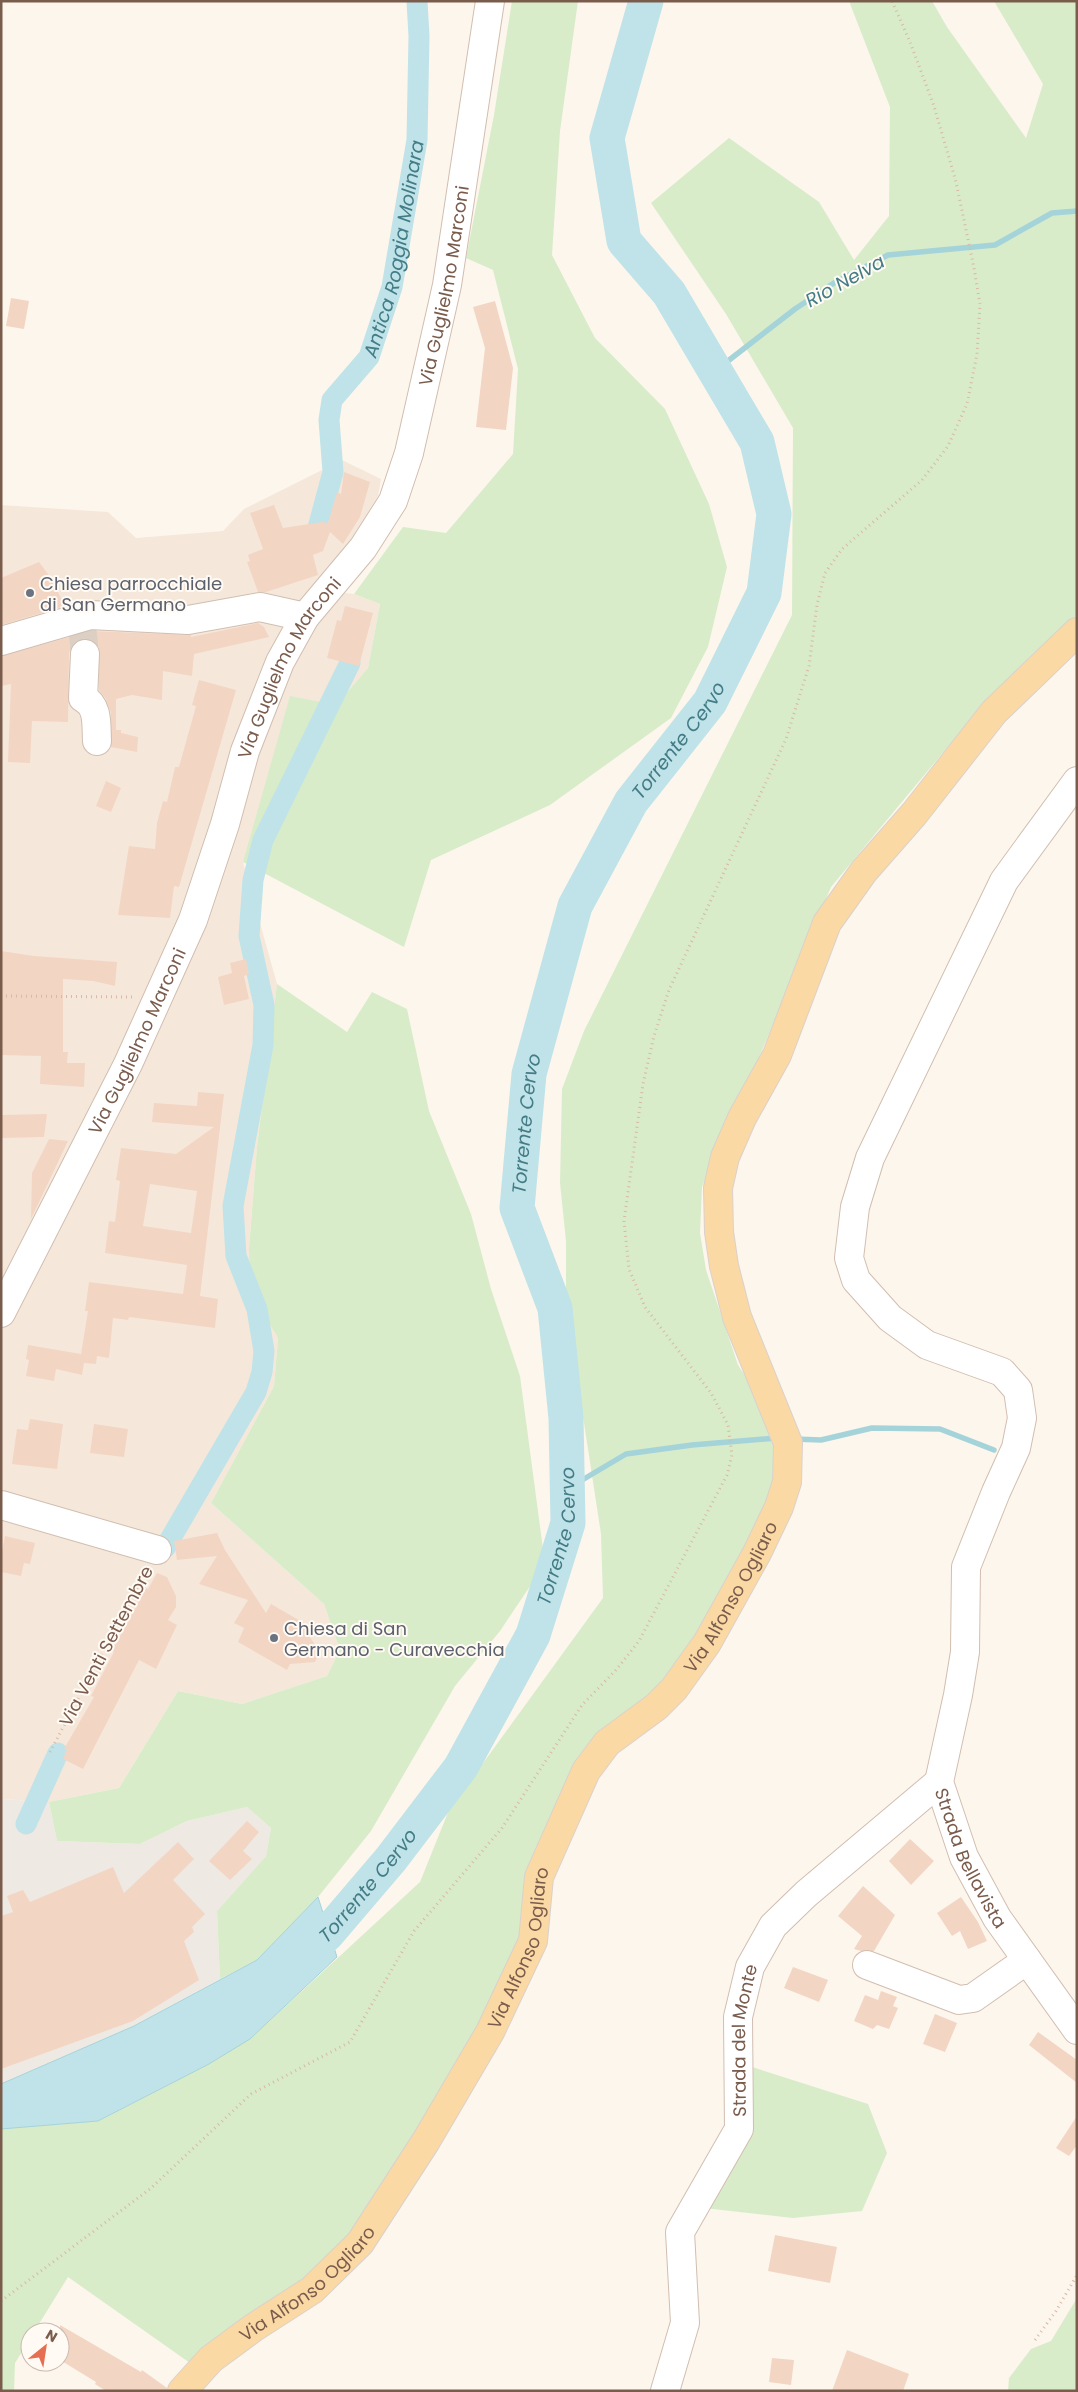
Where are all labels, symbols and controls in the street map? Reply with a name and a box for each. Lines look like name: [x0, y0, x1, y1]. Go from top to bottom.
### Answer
water label: Antica Roggia Molinara: [356, 138, 430, 362]
street label: Via Guglielmo Marconi: [412, 184, 474, 388]
water label: Rio Nelva: [800, 248, 890, 314]
place label: Chiesa parrocchiale di San Germano: [40, 571, 222, 617]
street label: Via Guglielmo Marconi: [231, 571, 346, 761]
marker: Chiesa parrocchiale di San Germano: [24, 587, 36, 599]
water label: Torrente Cervo: [625, 677, 732, 805]
street label: Via Guglielmo Marconi: [82, 944, 191, 1139]
water label: Torrente Cervo: [505, 1050, 548, 1195]
water label: Torrente Cervo: [530, 1467, 582, 1608]
street label: Via Alfonso Ogliaro: [677, 1517, 783, 1678]
street label: Via Venti Settembre: [53, 1561, 159, 1731]
place label: Chiesa di San Germano - Curavecchia: [284, 1616, 505, 1662]
marker: Chiesa di San Germano - Curavecchia: [268, 1632, 280, 1644]
street label: Strada Bellavista: [929, 1785, 1013, 1933]
water label: Torrente Cervo: [313, 1823, 423, 1949]
street label: Via Alfonso Ogliaro: [481, 1862, 555, 2033]
street label: Strada del Monte: [725, 1961, 763, 2117]
street label: Via Alfonso Ogliaro: [234, 2221, 381, 2347]
north arrow: [20, 2322, 70, 2372]
text: N: [42, 2324, 61, 2347]

